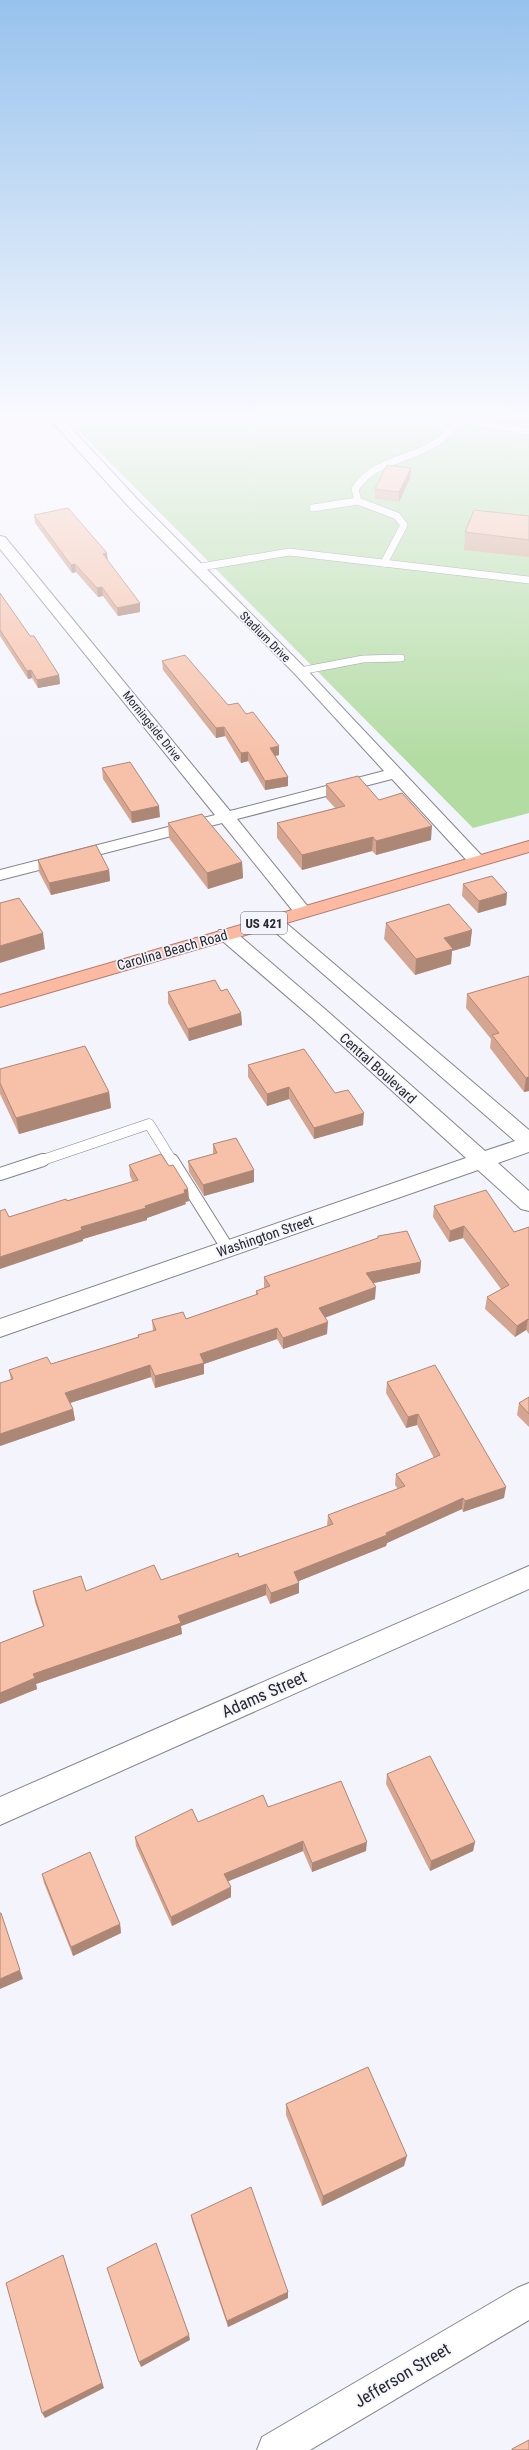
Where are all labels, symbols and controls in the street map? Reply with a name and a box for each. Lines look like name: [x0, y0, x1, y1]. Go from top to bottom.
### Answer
street label: Stadium Drive: [237, 609, 293, 665]
street label: Morningside Drive: [120, 688, 185, 764]
road number: US 421: [241, 912, 287, 934]
street label: Carolina Beach Road: [115, 927, 229, 973]
street label: Central Boulevard: [336, 1029, 420, 1107]
street label: Washington Street: [215, 1212, 315, 1260]
street label: Adams Street: [219, 1666, 309, 1722]
street label: Jefferson Street: [350, 2339, 454, 2411]

